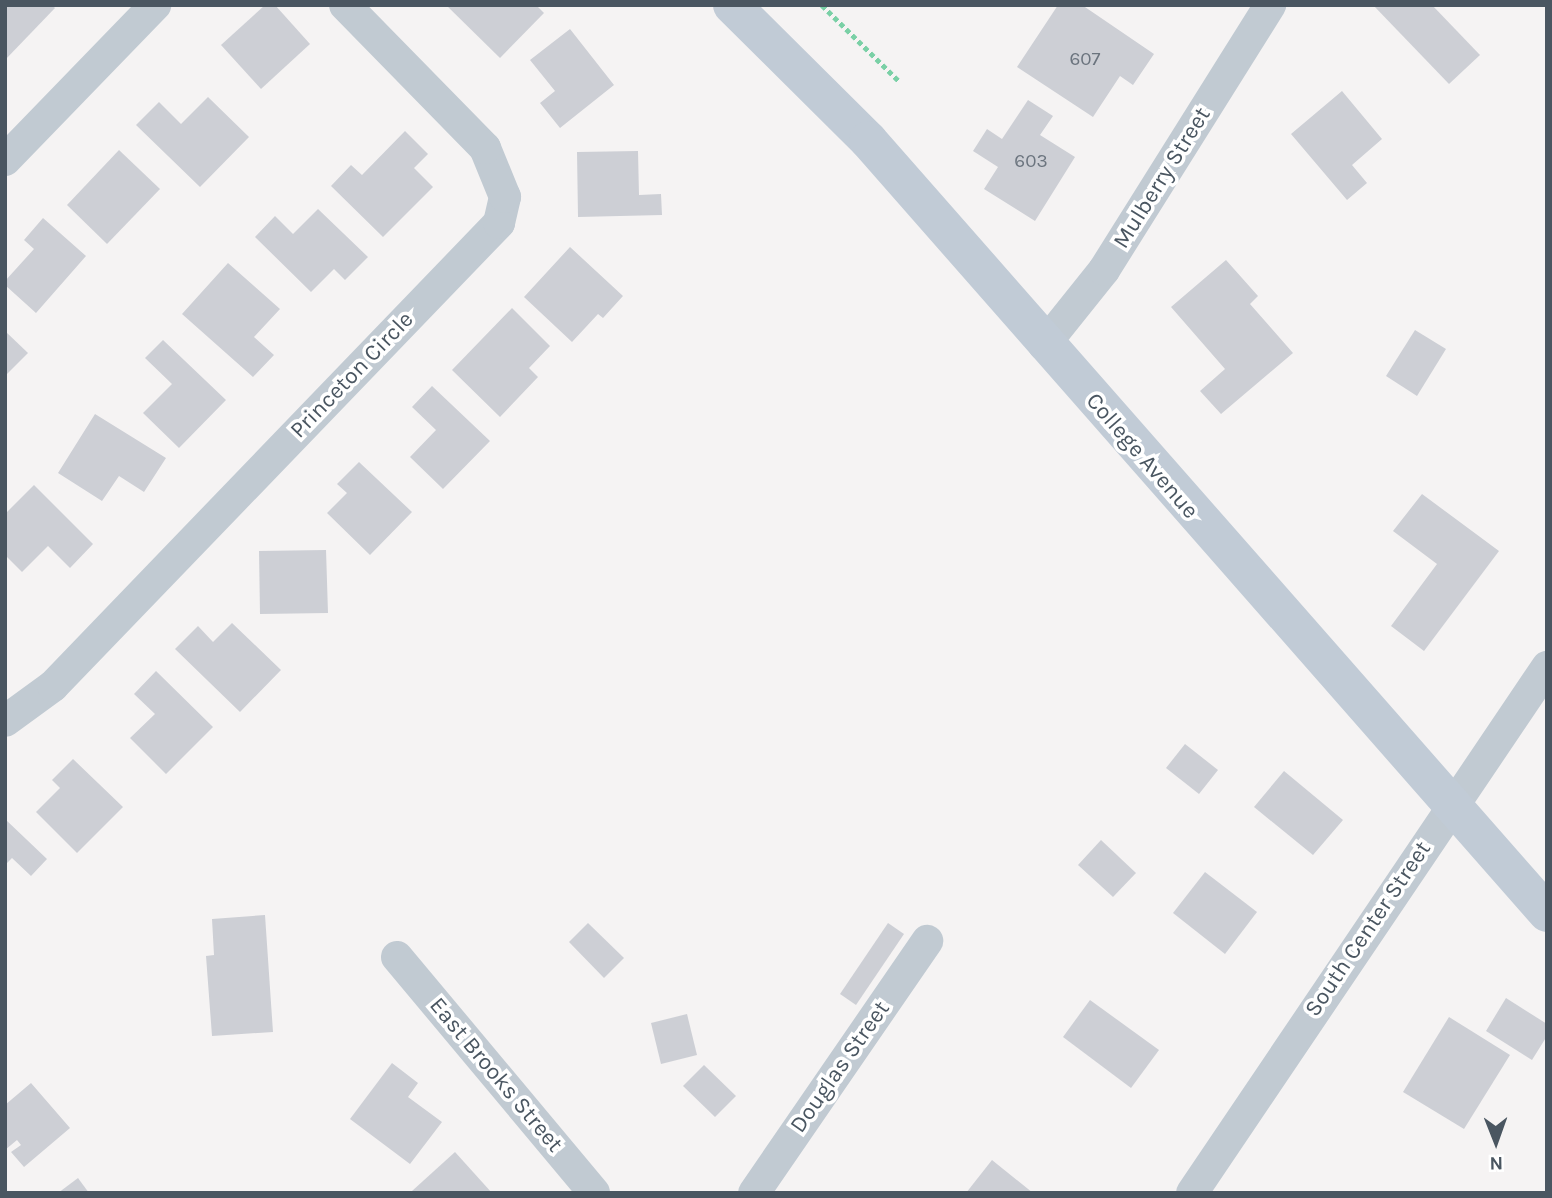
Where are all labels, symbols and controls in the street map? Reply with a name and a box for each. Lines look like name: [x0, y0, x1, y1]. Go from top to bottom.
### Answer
house number: 607: [1069, 49, 1101, 71]
street label: Mulberry Street: [1108, 102, 1216, 254]
house number: 603: [1014, 151, 1048, 173]
street label: Princeton Circle: [285, 306, 419, 444]
street label: College Avenue: [1080, 388, 1204, 524]
street label: South Center Street: [1299, 836, 1437, 1022]
street label: East Brooks Street: [423, 992, 569, 1158]
street label: Douglas Street: [784, 996, 896, 1138]
north arrow: [1461, 1107, 1531, 1177]
text: N: [1489, 1152, 1503, 1174]

